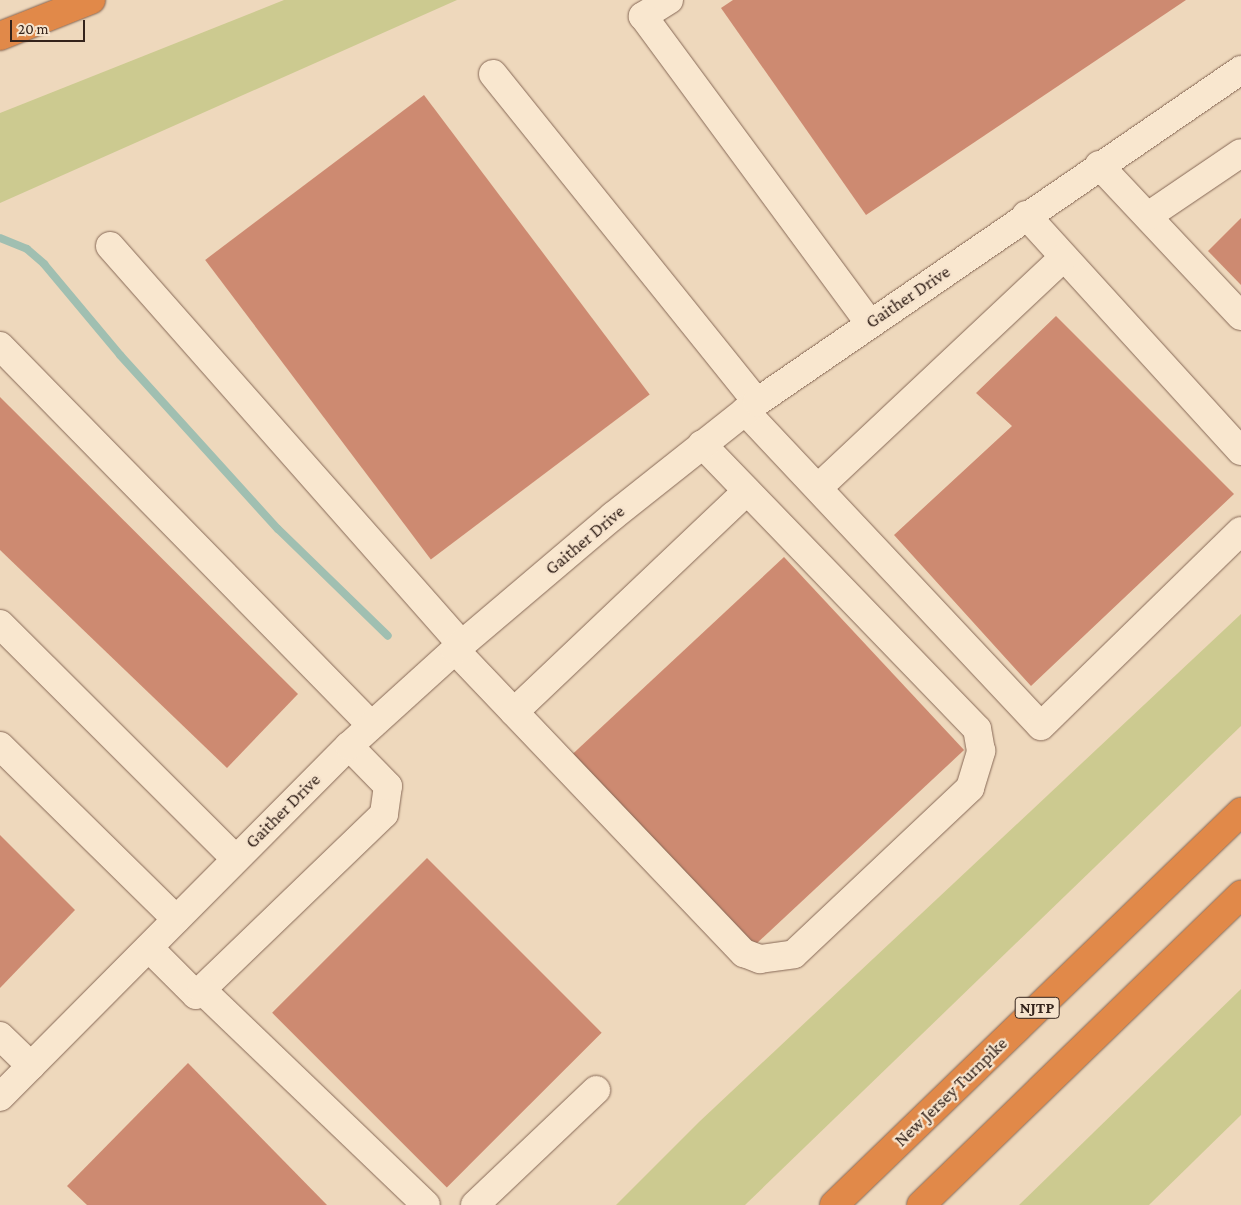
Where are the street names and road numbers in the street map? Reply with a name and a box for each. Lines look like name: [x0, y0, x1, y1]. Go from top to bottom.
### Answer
street label: Gaither Drive: [862, 261, 954, 333]
street label: Gaither Drive: [541, 501, 629, 579]
street label: Gaither Drive: [241, 769, 325, 853]
road number: NJTP: [1014, 994, 1060, 1021]
street label: New Jersey Turnpike: [890, 1033, 1012, 1151]

